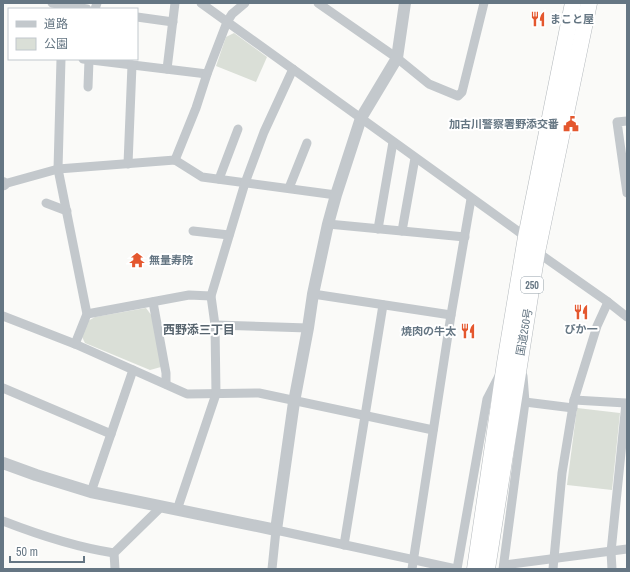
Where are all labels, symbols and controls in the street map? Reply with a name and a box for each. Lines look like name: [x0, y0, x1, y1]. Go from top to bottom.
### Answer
legend: [8, 8, 138, 60]
restaurant icon: まこと屋: [529, 10, 547, 28]
place label: まこと屋: [550, 12, 594, 26]
text: 道路: [44, 16, 68, 32]
text: 公園: [44, 36, 68, 52]
public building icon: 加古川警察署野添交番: [562, 115, 580, 133]
place label: 加古川警察署野添交番: [449, 117, 559, 131]
temple icon: 無量寿院: [128, 251, 146, 269]
place label: 無量寿院: [149, 253, 193, 267]
road number: 250: [521, 277, 543, 293]
restaurant icon: ぴか一: [572, 303, 590, 321]
street label: 国道250号: [513, 307, 535, 357]
district label: 西野添三丁目: [163, 322, 235, 338]
restaurant icon: 焼肉の牛太: [459, 322, 477, 340]
place label: ぴか一: [565, 322, 598, 336]
place label: 焼肉の牛太: [401, 324, 456, 338]
scale bar: [10, 538, 84, 564]
text: 50 m: [16, 544, 38, 560]

